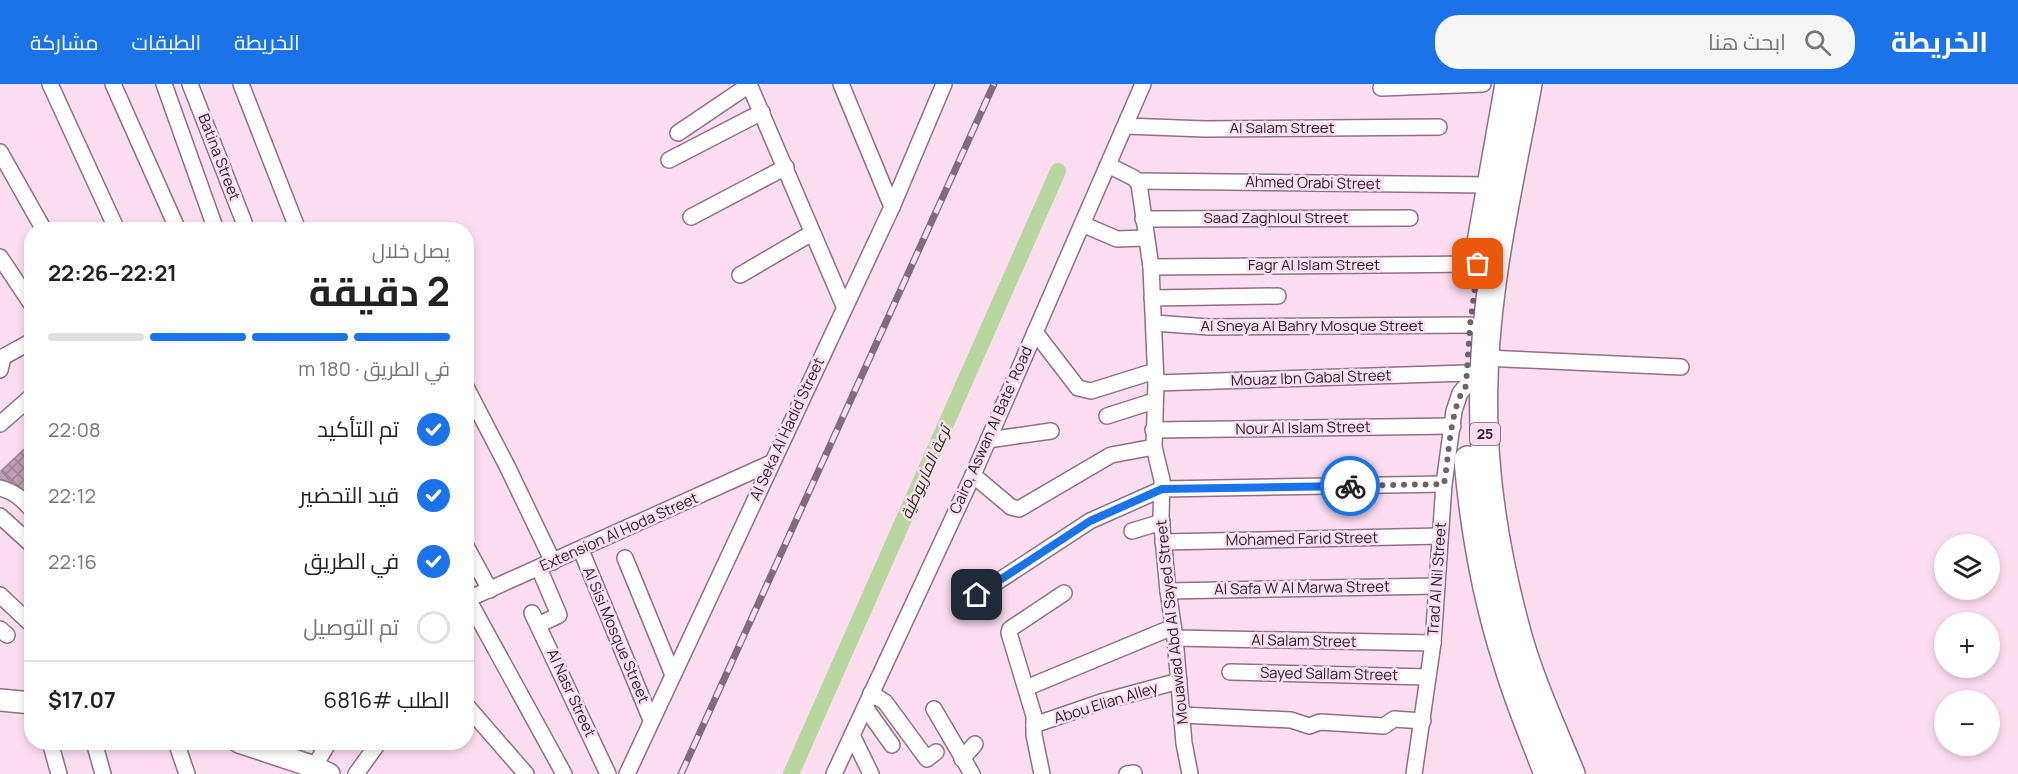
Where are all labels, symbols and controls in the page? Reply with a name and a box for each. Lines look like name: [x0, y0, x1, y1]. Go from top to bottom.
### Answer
search box: [1435, 15, 1855, 69]
text: الخريطة: [1891, 22, 1988, 60]
icon: search: [1801, 26, 1834, 59]
text: ابحث هنا: [1708, 27, 1786, 57]
text: مشاركة: [30, 28, 99, 56]
text: الطبقات: [132, 28, 201, 56]
text: الخريطة: [234, 28, 300, 56]
street label: Batina Street: [193, 110, 246, 203]
street label: Al Salam Street: [1229, 117, 1335, 138]
street label: Ahmed Orabi Street: [1245, 171, 1381, 194]
street label: Saad Zaghloul Street: [1204, 207, 1348, 228]
text: يصل خلال: [372, 237, 450, 264]
pin: [1452, 238, 1503, 289]
icon: bag: [1461, 247, 1494, 280]
street label: Fagr Al Islam Street: [1248, 254, 1380, 275]
text: 22:21–22:26: [48, 258, 177, 288]
text: 2 دقيقة: [309, 264, 450, 318]
street label: Al Sneya Al Bahry Mosque Street: [1200, 315, 1424, 336]
street label: Cairo, Aswan Al Bate' Road: [944, 343, 1037, 517]
street label: Al Seka Al Hadid Street: [744, 354, 829, 504]
text: في الطريق · 180 m: [298, 355, 450, 382]
street label: Mouaz Ibn Gabal Street: [1230, 364, 1392, 391]
icon: check: [417, 413, 450, 446]
text: تم التأكيد: [317, 414, 399, 444]
text: 22:08: [48, 416, 101, 443]
street label: Nour Al Islam Street: [1235, 416, 1371, 439]
water label: ترعة الماريوطية: [895, 419, 957, 522]
road number: 25: [1470, 423, 1500, 445]
courier: [1320, 456, 1380, 516]
icon: bike: [1334, 470, 1367, 503]
icon: check: [417, 479, 450, 512]
text: قيد التحضير: [299, 480, 399, 510]
text: 22:12: [48, 482, 96, 509]
street label: Extension Al Hoda Street: [536, 487, 701, 576]
street label: Mouawad Abd Al Sayed Street: [1150, 519, 1193, 725]
street label: Trad Al Nil Street: [1422, 521, 1451, 636]
street label: Mohamed Farid Street: [1226, 527, 1378, 550]
map controls: [1934, 534, 2000, 756]
button: layers: [1934, 534, 2000, 600]
icon: check: [417, 545, 450, 578]
text: في الطريق: [304, 546, 399, 576]
text: 22:16: [48, 548, 97, 575]
street label: Al Sisi Mosque Street: [578, 563, 655, 706]
pin: [951, 569, 1002, 620]
street label: Al Safa W Al Marwa Street: [1214, 575, 1390, 600]
icon: home: [960, 578, 993, 611]
text: تم التوصيل: [303, 612, 399, 642]
button: +: [1934, 612, 2000, 678]
street label: Al Salam Street: [1251, 629, 1357, 652]
street label: Al Nasr Street: [542, 645, 601, 740]
street label: Sayed Sallam Street: [1260, 662, 1398, 685]
street label: Abou Elian Alley: [1051, 677, 1161, 728]
text: $17.07: [48, 685, 116, 715]
text: الطلب #6816: [324, 685, 450, 715]
button: −: [1934, 690, 2000, 756]

